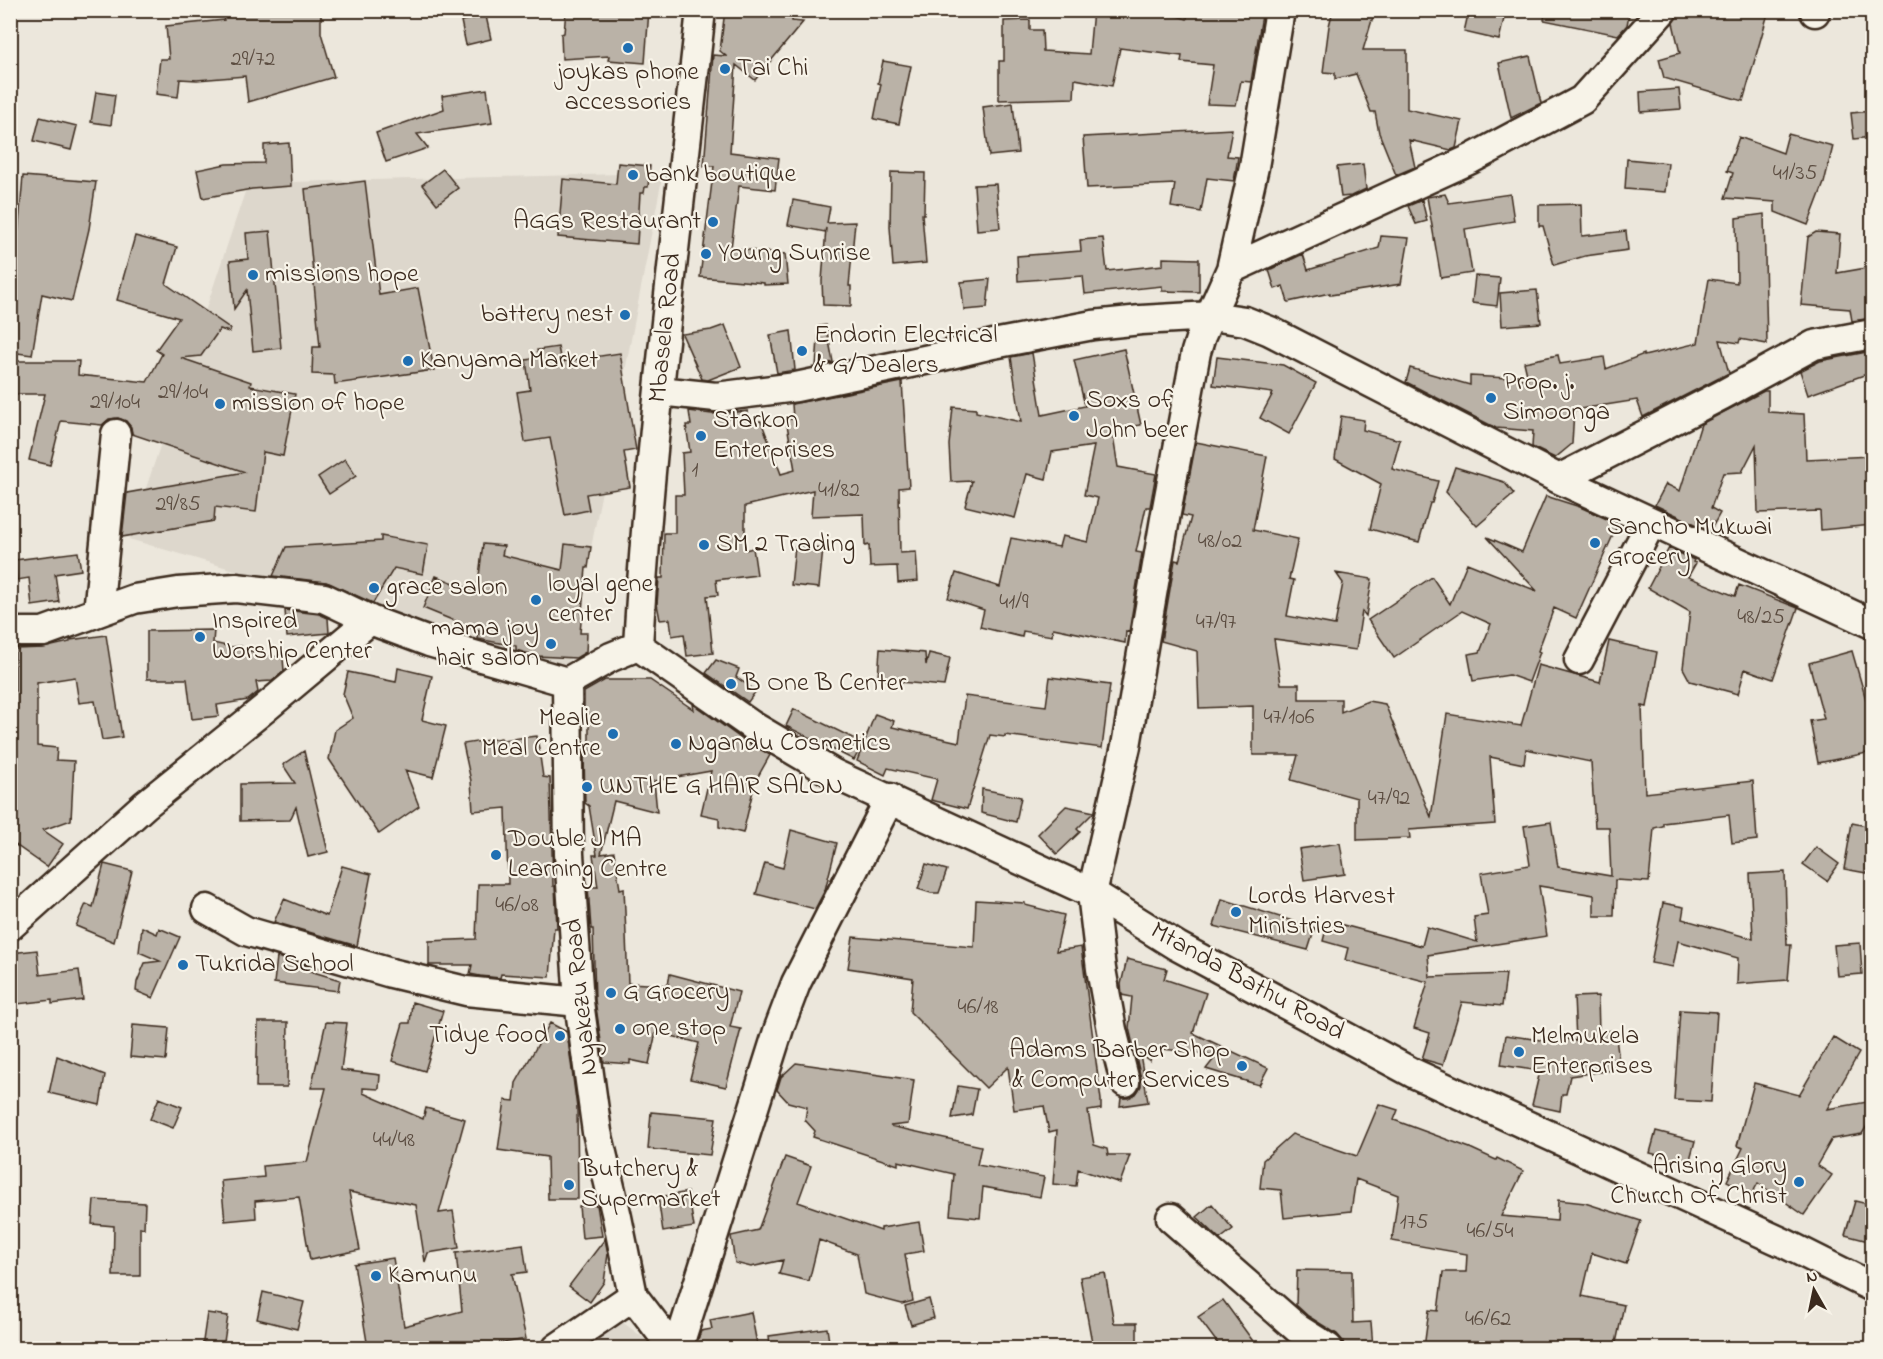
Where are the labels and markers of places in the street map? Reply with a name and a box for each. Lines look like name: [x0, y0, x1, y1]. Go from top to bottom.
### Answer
marker: joykas phone accessories: [621, 41, 635, 55]
place label: Tai Chi: [737, 50, 808, 88]
place label: joykas phone accessories: [554, 54, 699, 122]
marker: Tai Chi: [718, 62, 732, 76]
place label: bank boutique: [645, 156, 797, 194]
marker: bank boutique: [626, 168, 640, 182]
place label: AGGs Restaurant: [513, 203, 701, 241]
marker: AGGs Restaurant: [706, 215, 720, 229]
place label: Young Sunrise: [718, 235, 871, 273]
marker: Young Sunrise: [699, 247, 713, 261]
place label: missions hope: [265, 256, 419, 294]
marker: missions hope: [246, 268, 260, 282]
place label: battery nest: [481, 296, 613, 334]
marker: battery nest: [618, 308, 632, 322]
place label: Endorin Electrical & G/Dealers: [814, 317, 998, 385]
place label: Kanyama Market: [420, 342, 599, 380]
marker: Endorin Electrical & G/Dealers: [795, 344, 809, 358]
marker: Kanyama Market: [401, 354, 415, 368]
place label: Prop. j. Simoonga: [1503, 364, 1610, 432]
place label: Soxs of John beer: [1086, 382, 1189, 450]
place label: mission of hope: [232, 385, 405, 423]
marker: Prop. j. Simoonga: [1484, 391, 1498, 405]
marker: mission of hope: [213, 397, 227, 411]
place label: Starkon Enterprises: [713, 402, 835, 470]
marker: Soxs of John beer: [1067, 409, 1081, 423]
marker: Starkon Enterprises: [694, 429, 708, 443]
place label: Sancho Mukwai Grocery: [1607, 509, 1772, 577]
place label: SM 2 Trading: [716, 526, 855, 564]
marker: Sancho Mukwai Grocery: [1588, 536, 1602, 550]
marker: SM 2 Trading: [697, 538, 711, 552]
place label: loyal gene center: [548, 566, 653, 634]
place label: grace salon: [385, 569, 507, 607]
marker: grace salon: [367, 581, 381, 595]
marker: loyal gene center: [529, 593, 543, 607]
place label: Inspired Worship Center: [212, 603, 373, 671]
place label: mama joy hair salon: [431, 610, 539, 678]
marker: Inspired Worship Center: [193, 630, 207, 644]
marker: mama joy hair salon: [544, 637, 558, 651]
place label: B One B Center: [742, 665, 907, 703]
marker: B One B Center: [724, 677, 738, 691]
place label: Mealie Meal Centre: [481, 700, 601, 768]
place label: Ngandu Cosmetics: [688, 725, 891, 763]
marker: Mealie Meal Centre: [606, 727, 620, 741]
marker: Ngandu Cosmetics: [669, 737, 683, 751]
place label: UNTHE G HAIR SALON: [599, 768, 843, 806]
marker: UNTHE G HAIR SALON: [580, 780, 594, 794]
place label: Double J MA Learning Centre: [507, 821, 667, 889]
marker: Double J MA Learning Centre: [489, 848, 503, 862]
place label: Lords Harvest Ministries: [1248, 878, 1395, 946]
marker: Lords Harvest Ministries: [1229, 905, 1243, 919]
place label: Tukrida School: [195, 946, 354, 984]
marker: Tukrida School: [176, 958, 190, 972]
place label: G Grocery: [623, 974, 729, 1012]
marker: G Grocery: [604, 986, 618, 1000]
place label: one stop: [632, 1010, 726, 1048]
place label: Tidye food: [429, 1017, 548, 1055]
place label: Melmukela Enterprises: [1531, 1018, 1653, 1086]
marker: one stop: [613, 1022, 627, 1036]
marker: Tidye food: [553, 1029, 567, 1043]
place label: Adams Barber Shop & Computer Services: [1009, 1032, 1230, 1100]
marker: Melmukela Enterprises: [1512, 1045, 1526, 1059]
marker: Adams Barber Shop & Computer Services: [1235, 1059, 1249, 1073]
place label: Arising Glory Church Of Christ: [1610, 1148, 1787, 1216]
place label: Butchery & Supermarket: [580, 1151, 721, 1219]
marker: Arising Glory Church Of Christ: [1792, 1175, 1806, 1189]
marker: Butchery & Supermarket: [562, 1178, 576, 1192]
place label: Kamunu: [388, 1257, 477, 1295]
marker: Kamunu: [369, 1269, 383, 1283]

